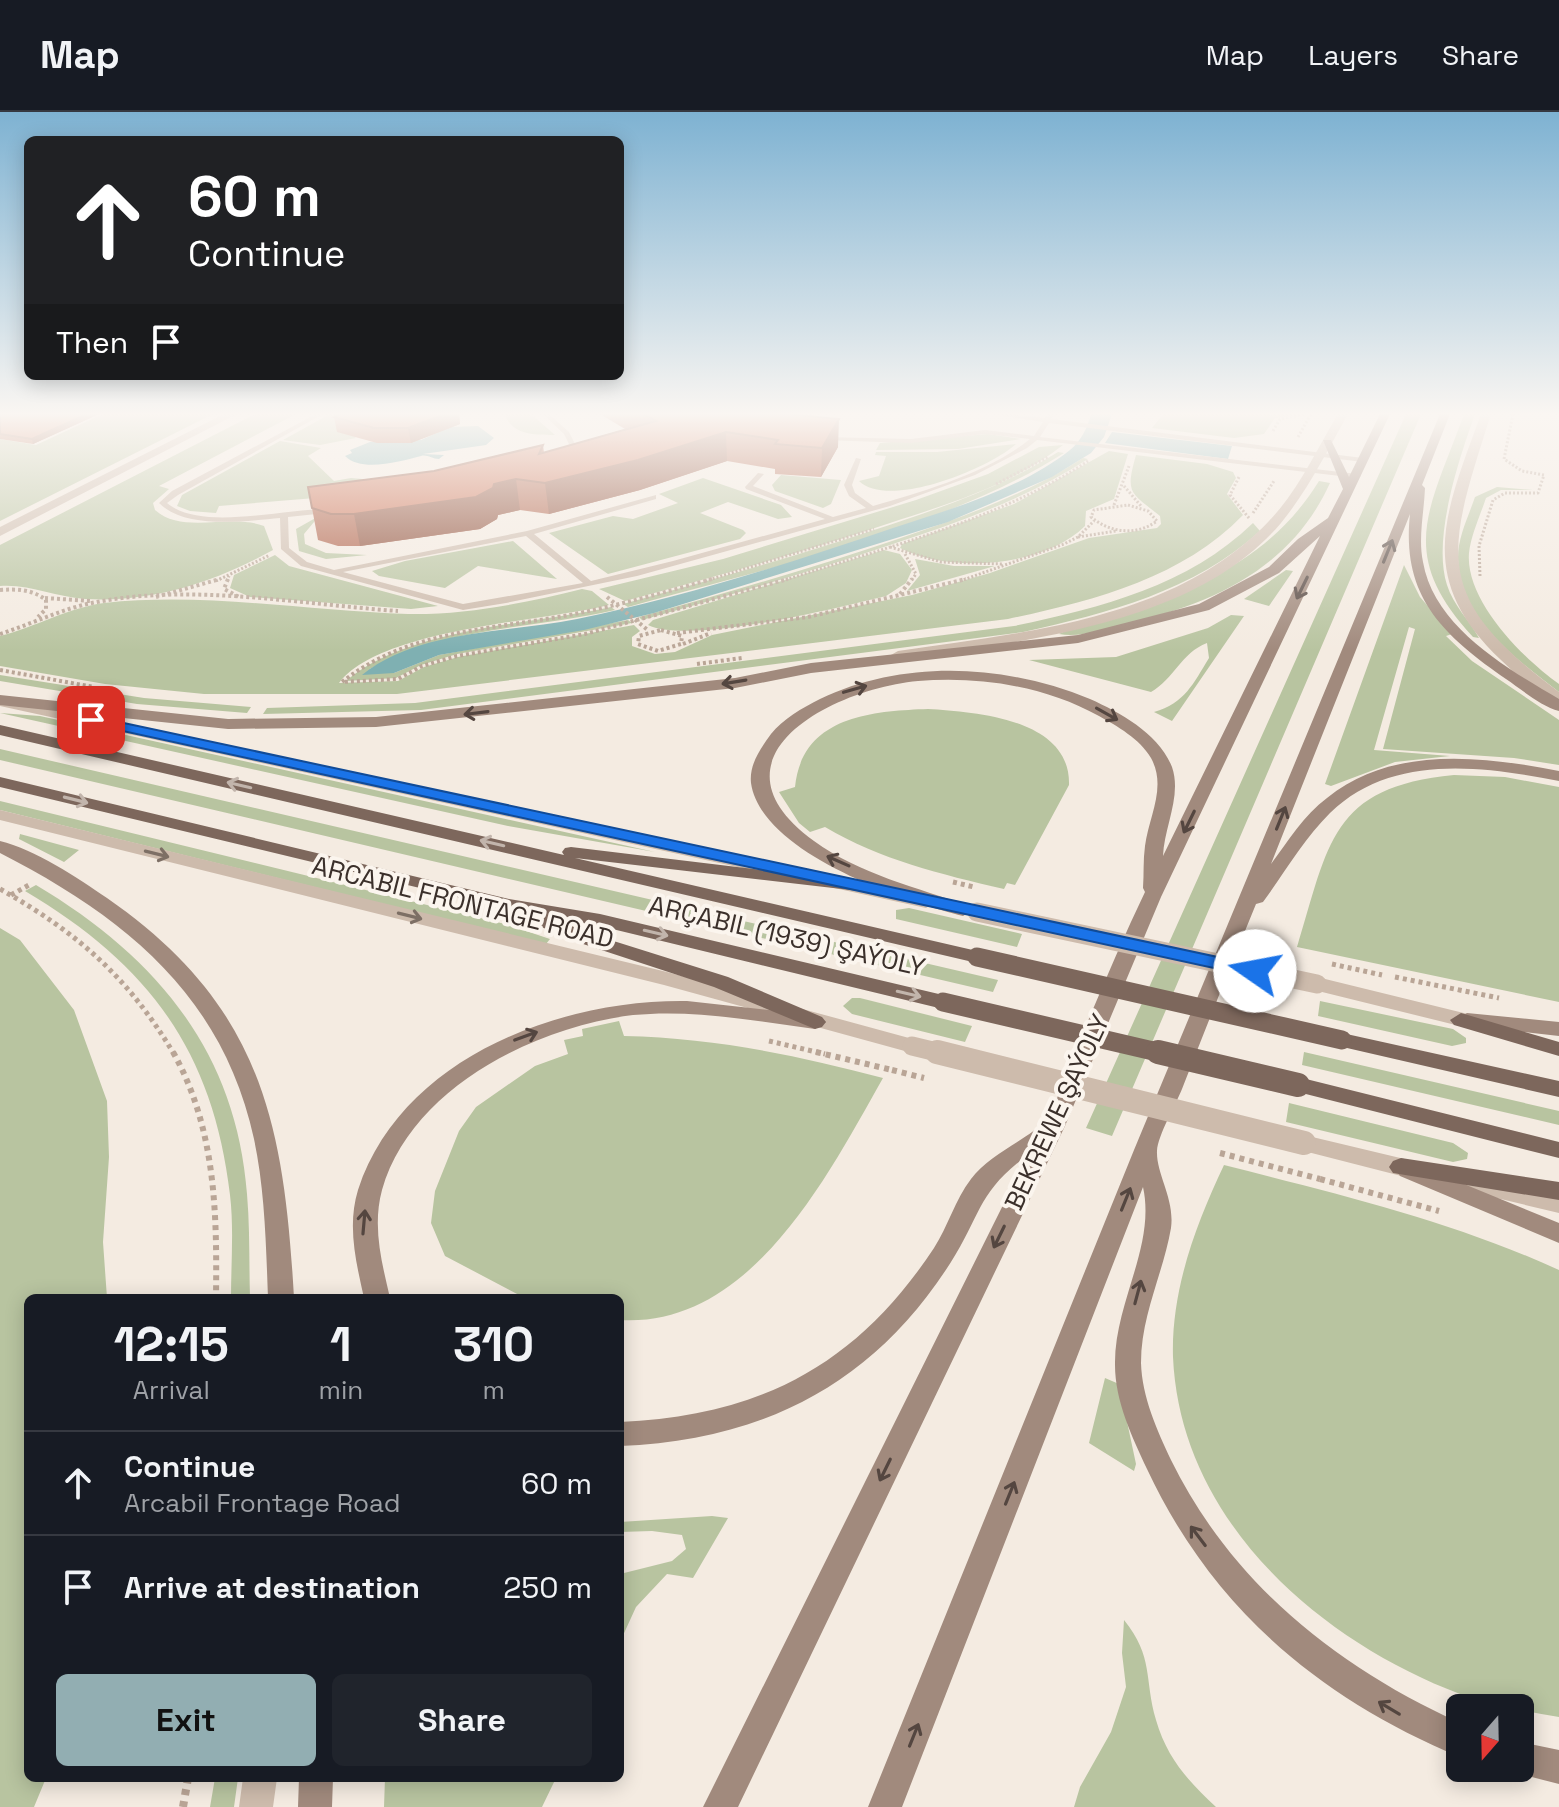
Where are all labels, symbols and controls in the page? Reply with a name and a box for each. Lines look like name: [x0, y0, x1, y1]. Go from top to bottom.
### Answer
text: Map: [40, 31, 120, 79]
text: Map: [1206, 37, 1264, 73]
text: Layers: [1308, 37, 1398, 73]
text: Share: [1442, 37, 1519, 73]
text: 60 m: [188, 161, 321, 232]
icon: ahead: [56, 168, 160, 272]
text: Continue: [188, 231, 345, 277]
icon: arrive: [144, 320, 188, 364]
text: Then: [56, 323, 128, 362]
one-way arrow: [1382, 539, 1397, 564]
one-way arrow: [1294, 576, 1309, 600]
one-way arrow: [722, 675, 747, 690]
one-way arrow: [841, 681, 867, 696]
pin: [57, 686, 125, 754]
icon: arrive: [69, 698, 113, 742]
one-way arrow: [463, 705, 490, 720]
one-way arrow: [1095, 706, 1118, 722]
one-way arrow: [226, 777, 252, 792]
one-way arrow: [62, 793, 88, 808]
one-way arrow: [1275, 806, 1289, 831]
one-way arrow: [1180, 810, 1196, 834]
one-way arrow: [480, 835, 505, 850]
one-way arrow: [144, 847, 170, 862]
street label: ARCABIL FRONTAGE ROAD: [309, 848, 617, 956]
one-way arrow: [826, 852, 851, 867]
street label: ARÇABIL (1939) ŞAÝOLY: [645, 888, 929, 984]
one-way arrow: [396, 909, 422, 924]
one-way arrow: [643, 927, 669, 942]
position arrow: [1213, 929, 1297, 1013]
one-way arrow: [896, 987, 922, 1002]
street label: BEKREWE ŞAÝOLY: [997, 1008, 1117, 1215]
one-way arrow: [513, 1027, 538, 1042]
one-way arrow: [1120, 1187, 1135, 1212]
one-way arrow: [357, 1209, 372, 1236]
one-way arrow: [991, 1224, 1006, 1248]
one-way arrow: [1132, 1280, 1147, 1306]
text: 12:15: [114, 1314, 229, 1375]
text: 1: [330, 1314, 352, 1375]
text: 310: [453, 1314, 534, 1375]
text: Arrival: [133, 1373, 210, 1407]
text: min: [319, 1373, 363, 1407]
text: m: [482, 1373, 505, 1407]
text: Continue: [124, 1447, 255, 1486]
one-way arrow: [877, 1458, 892, 1482]
icon: ahead: [56, 1461, 100, 1505]
text: 60 m: [521, 1464, 592, 1503]
one-way arrow: [1004, 1481, 1018, 1506]
text: Arcabil Frontage Road: [124, 1486, 400, 1520]
one-way arrow: [1189, 1525, 1206, 1547]
icon: arrive: [56, 1565, 100, 1609]
text: Arrive at destination: [124, 1568, 420, 1607]
text: 250 m: [503, 1568, 592, 1607]
button: Exit: [56, 1674, 316, 1766]
button: Share: [332, 1674, 592, 1766]
north arrow: [1446, 1694, 1534, 1782]
map controls: [1446, 1694, 1534, 1782]
one-way arrow: [1378, 1700, 1401, 1716]
one-way arrow: [908, 1723, 922, 1747]

